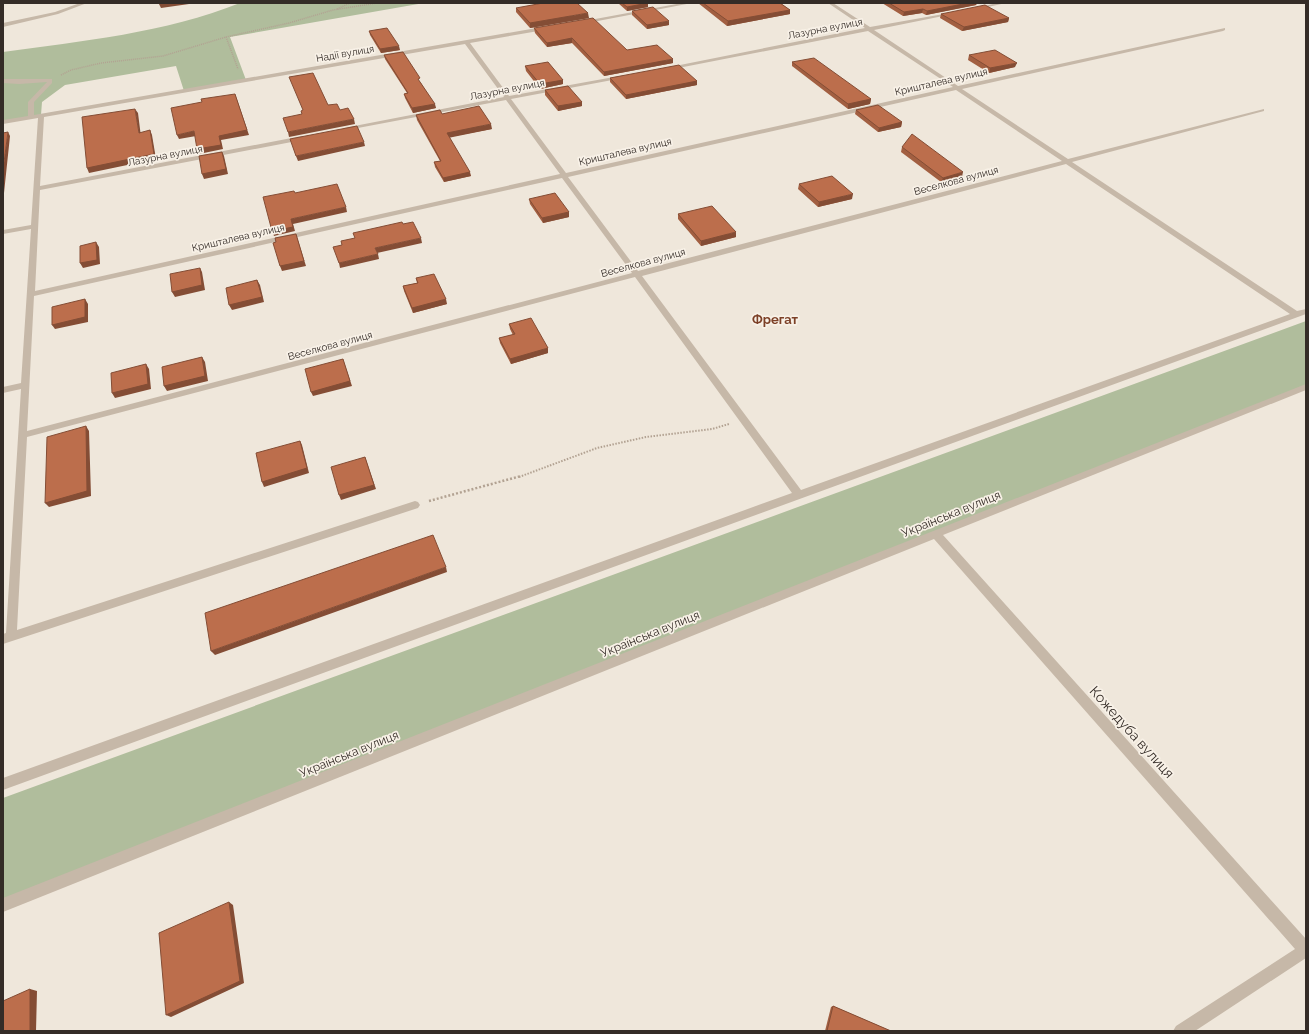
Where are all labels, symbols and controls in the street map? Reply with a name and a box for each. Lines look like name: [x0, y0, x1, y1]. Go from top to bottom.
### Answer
street label: Лазурна вулиця: [787, 16, 864, 41]
street label: Надії вулиця: [315, 43, 375, 64]
street label: Кришталева вулиця: [894, 65, 989, 98]
street label: Лазурна вулиця: [469, 77, 546, 102]
street label: Кришталева вулиця: [578, 135, 673, 168]
street label: Лазурна вулиця: [127, 143, 204, 168]
street label: Веселкова вулиця: [913, 164, 1000, 197]
street label: Кришталева вулиця: [191, 221, 286, 254]
street label: Веселкова вулиця: [600, 246, 687, 279]
district label: Фрегат: [752, 312, 799, 327]
street label: Веселкова вулиця: [287, 329, 374, 362]
street label: Українська вулиця: [899, 488, 1003, 540]
street label: Українська вулиця: [598, 608, 702, 660]
street label: Кожедуба вулиця: [1087, 683, 1177, 781]
street label: Українська вулиця: [297, 728, 401, 780]

